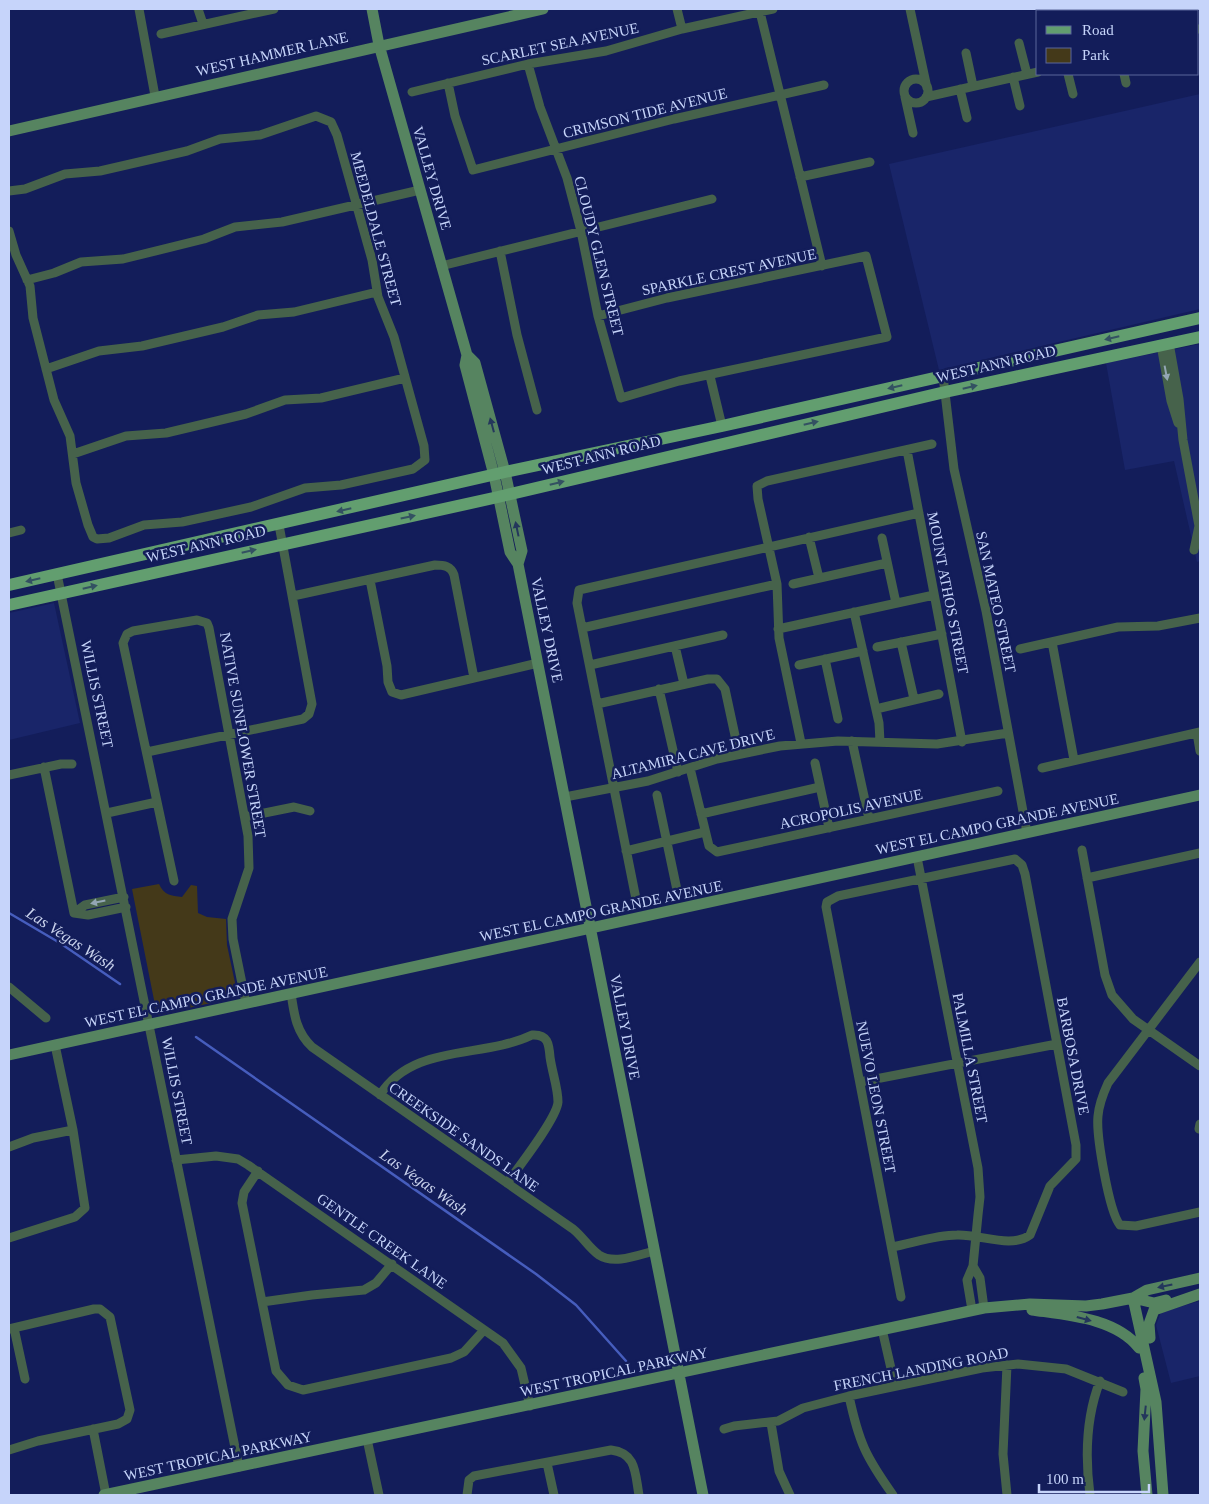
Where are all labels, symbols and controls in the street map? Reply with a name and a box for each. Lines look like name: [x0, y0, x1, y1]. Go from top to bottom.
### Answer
legend: [1036, 10, 1199, 75]
street label: SCARLET SEA AVENUE: [480, 20, 640, 68]
text: Road: [1082, 22, 1114, 38]
street label: WEST HAMMER LANE: [194, 29, 350, 79]
text: Park: [1082, 47, 1110, 63]
street label: CRIMSON TIDE AVENUE: [561, 85, 729, 141]
street label: VALLEY DRIVE: [410, 124, 454, 232]
street label: MEEDELDALE STREET: [348, 150, 404, 308]
street label: CLOUDY GLEN STREET: [571, 174, 627, 338]
street label: SPARKLE CREST AVENUE: [640, 246, 818, 298]
one-way arrow: [1104, 335, 1120, 343]
street label: WEST ANN ROAD: [935, 342, 1058, 386]
one-way arrow: [1162, 366, 1170, 381]
one-way arrow: [887, 383, 903, 391]
one-way arrow: [962, 383, 977, 391]
one-way arrow: [488, 417, 496, 432]
one-way arrow: [804, 419, 819, 427]
street label: WEST ANN ROAD: [540, 432, 662, 478]
one-way arrow: [550, 479, 565, 487]
one-way arrow: [335, 506, 351, 514]
street label: MOUNT ATHOS STREET: [924, 511, 972, 675]
one-way arrow: [400, 513, 415, 521]
street label: WEST ANN ROAD: [145, 522, 268, 566]
one-way arrow: [513, 522, 521, 537]
street label: SAN MATEO STREET: [973, 530, 1019, 674]
one-way arrow: [241, 547, 257, 555]
one-way arrow: [25, 576, 41, 584]
street label: VALLEY DRIVE: [528, 576, 566, 684]
one-way arrow: [83, 583, 98, 591]
street label: NATIVE SUNFLOWER STREET: [217, 631, 269, 839]
street label: WILLIS STREET: [78, 639, 116, 749]
street label: ALTAMIRA CAVE DRIVE: [610, 726, 776, 782]
street label: ACROPOLIS AVENUE: [778, 786, 924, 832]
street label: WEST EL CAMPO GRANDE AVENUE: [874, 790, 1120, 858]
street label: WEST EL CAMPO GRANDE AVENUE: [478, 877, 724, 945]
one-way arrow: [91, 898, 106, 906]
water label: Las Vegas Wash: [22, 903, 119, 975]
street label: WEST EL CAMPO GRANDE AVENUE: [83, 963, 329, 1031]
street label: VALLEY DRIVE: [607, 973, 643, 1081]
street label: PALMILLA STREET: [950, 992, 990, 1124]
street label: BARBOSA DRIVE: [1054, 996, 1092, 1116]
street label: NUEVO LEON STREET: [853, 1019, 899, 1175]
street label: WILLIS STREET: [159, 1036, 195, 1146]
street label: CREEKSIDE SANDS LANE: [386, 1079, 542, 1195]
water label: Las Vegas Wash: [376, 1145, 471, 1219]
street label: GENTLE CREEK LANE: [314, 1190, 450, 1292]
one-way arrow: [1157, 1282, 1172, 1290]
one-way arrow: [1076, 1316, 1091, 1324]
street label: WEST TROPICAL PARKWAY: [518, 1344, 710, 1400]
street label: FRENCH LANDING ROAD: [832, 1344, 1010, 1394]
one-way arrow: [1141, 1405, 1149, 1421]
street label: WEST TROPICAL PARKWAY: [122, 1428, 314, 1484]
scale bar: [1039, 1462, 1149, 1494]
text: 100 m: [1046, 1471, 1084, 1487]

